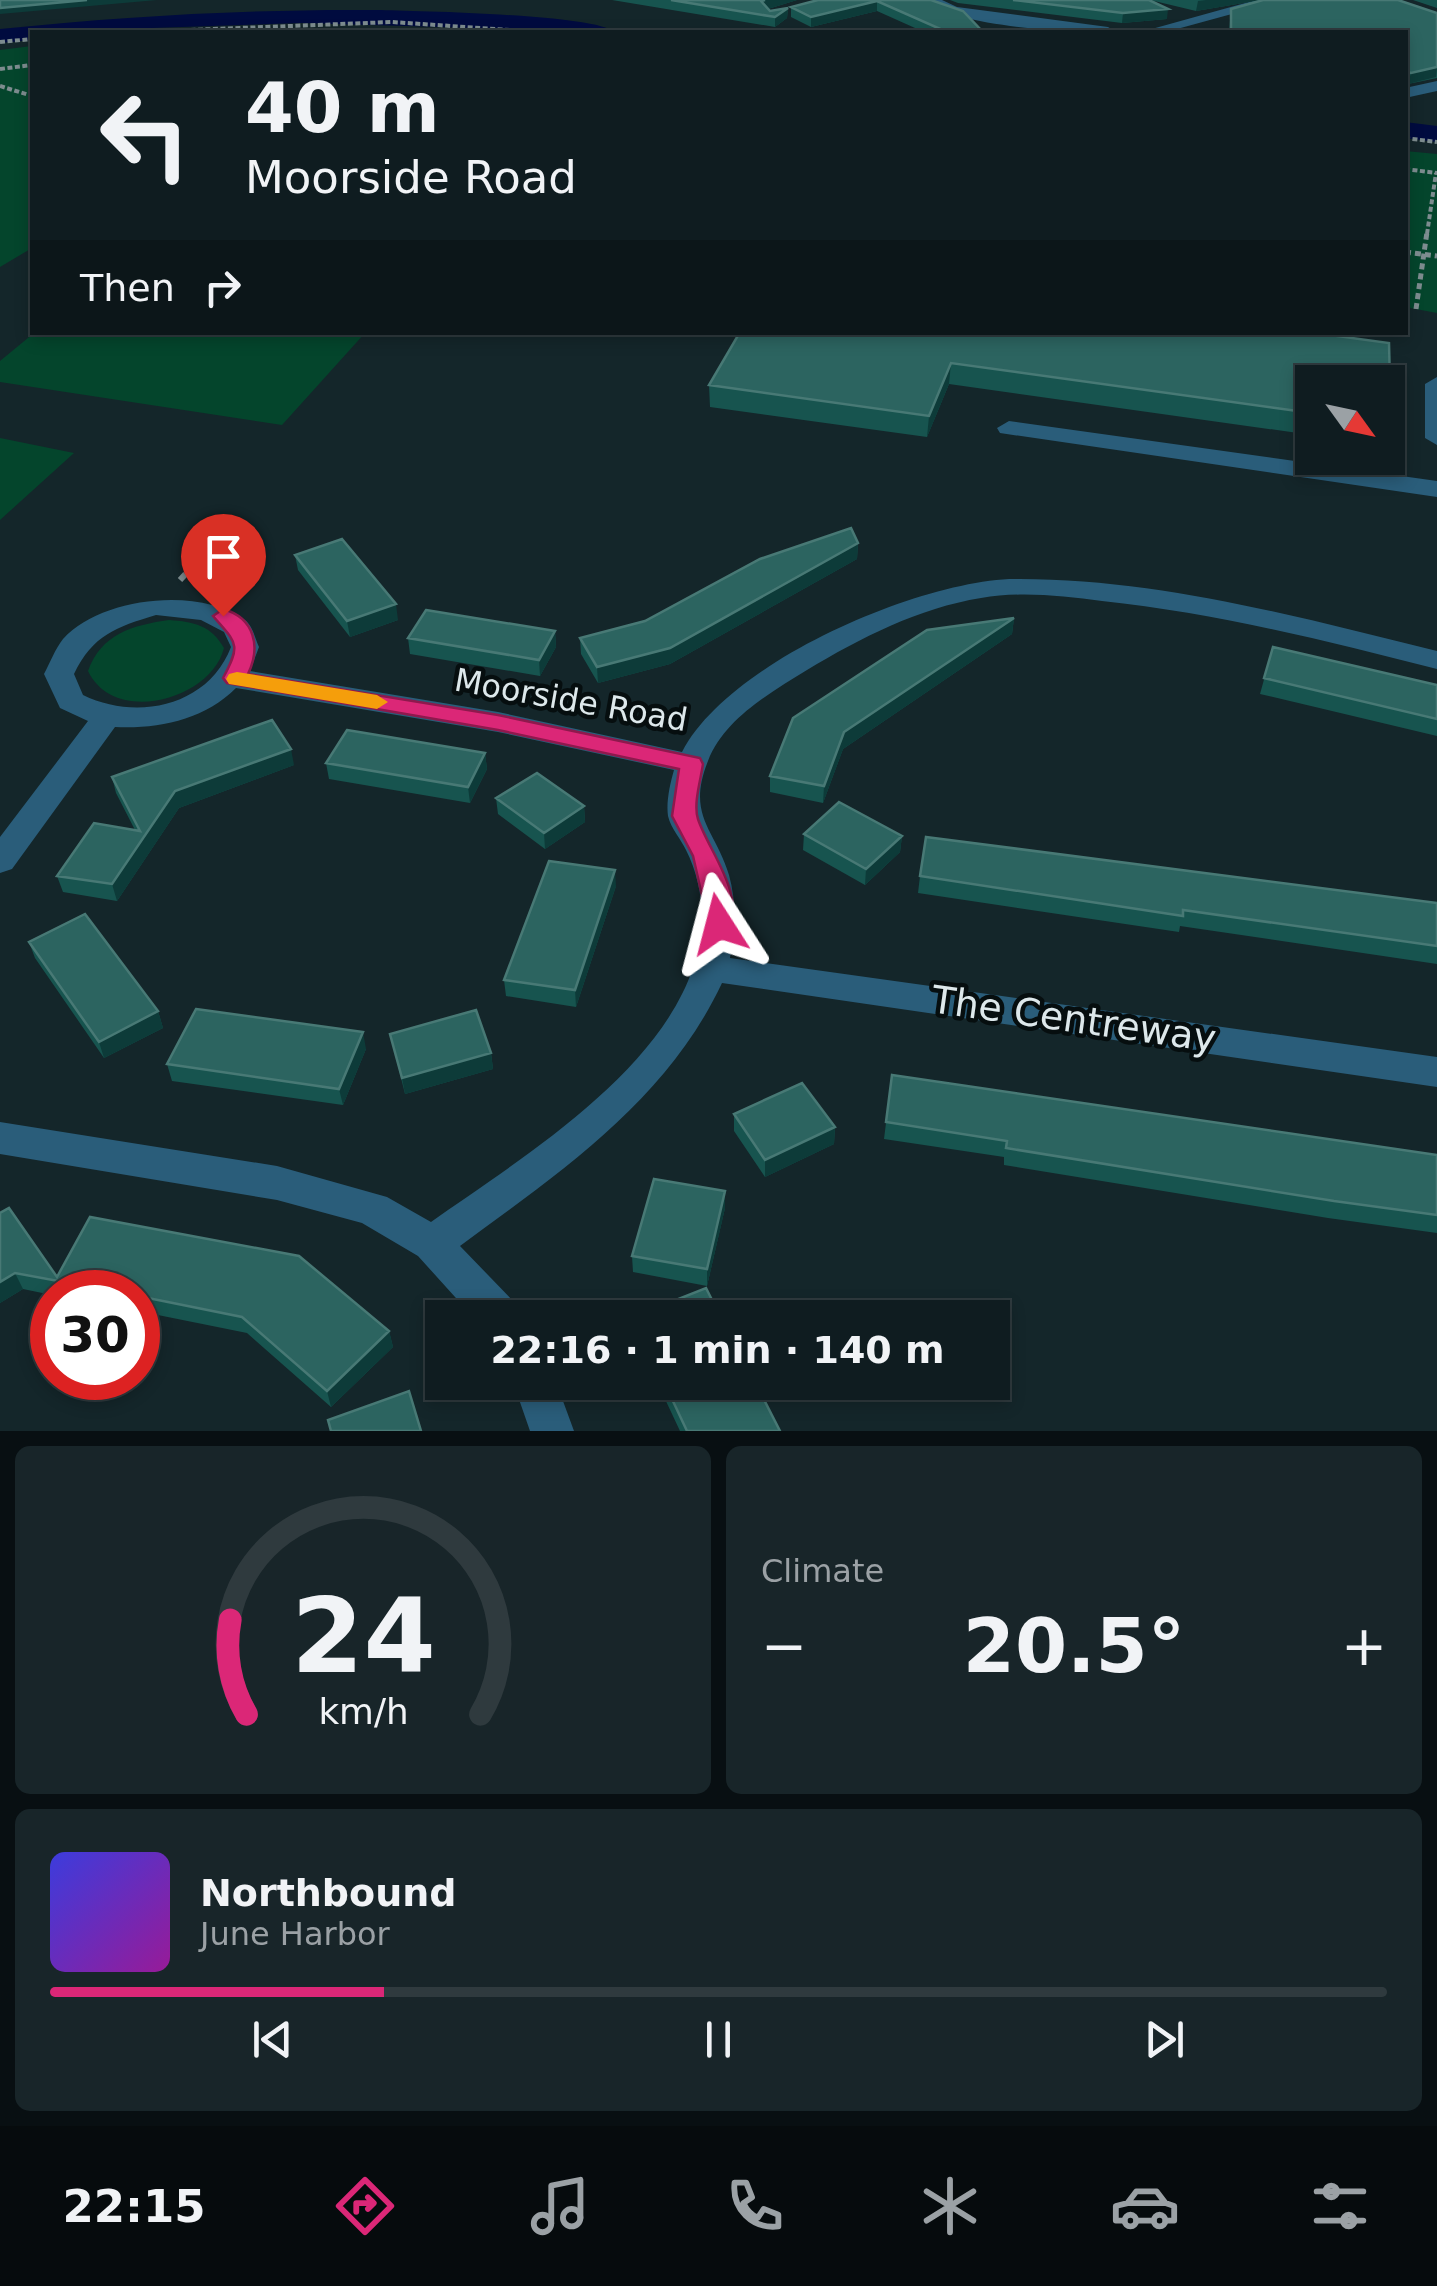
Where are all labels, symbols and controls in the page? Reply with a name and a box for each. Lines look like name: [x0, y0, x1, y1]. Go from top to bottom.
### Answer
text: 40 m: [245, 67, 440, 149]
icon: left: [80, 70, 210, 200]
text: Moorside Road: [245, 151, 577, 204]
icon: right: [195, 260, 250, 315]
text: Then: [80, 266, 175, 310]
north arrow: [1295, 365, 1405, 475]
map controls: [1295, 365, 1405, 475]
pin: [181, 514, 266, 617]
icon: arrive: [196, 529, 251, 584]
street label: Moorside Road: [452, 661, 690, 739]
position arrow: [667, 872, 771, 976]
street label: The Centreway: [928, 977, 1219, 1061]
speed limit sign: 30: [30, 1270, 160, 1400]
text: 22:16 · 1 min · 140 m: [490, 1328, 945, 1372]
text: Climate: [761, 1552, 884, 1590]
text: 24: [291, 1575, 435, 1697]
text: 20.5°: [963, 1602, 1185, 1690]
text: −: [761, 1614, 807, 1678]
text: +: [1341, 1614, 1387, 1678]
text: km/h: [318, 1691, 408, 1732]
text: Northbound: [200, 1871, 456, 1915]
text: June Harbor: [200, 1915, 390, 1953]
icon: previous: [245, 2012, 300, 2067]
icon: pause: [691, 2012, 746, 2067]
icon: next: [1137, 2012, 1192, 2067]
icon: directions: [330, 2171, 400, 2241]
icon: music: [525, 2171, 595, 2241]
icon: phone: [720, 2171, 790, 2241]
icon: climate: [915, 2171, 985, 2241]
icon: car: [1110, 2171, 1180, 2241]
icon: filters: [1305, 2171, 1375, 2241]
text: 22:15: [62, 2180, 206, 2233]

